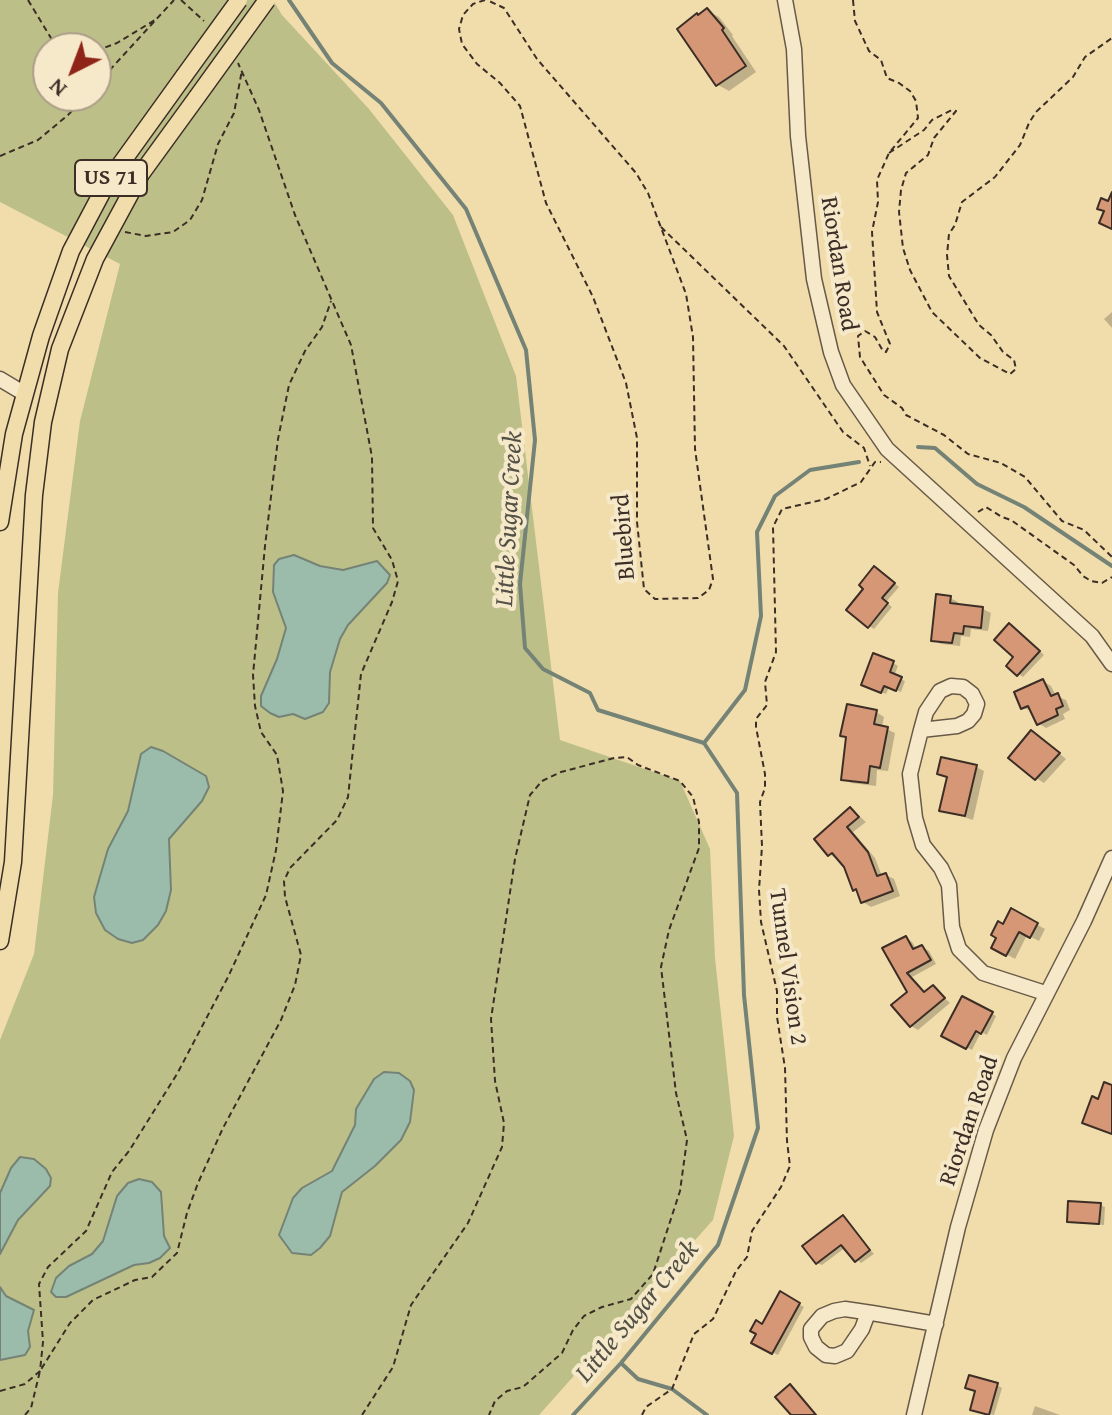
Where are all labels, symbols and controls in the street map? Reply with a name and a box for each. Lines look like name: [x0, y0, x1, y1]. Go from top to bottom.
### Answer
north arrow: [32, 32, 112, 112]
text: N: [41, 72, 73, 105]
road number: US 71: [75, 160, 147, 196]
street label: Riordan Road: [813, 195, 863, 333]
water label: Little Sugar Creek: [490, 431, 530, 607]
street label: Bluebird: [608, 493, 642, 581]
street label: Tunnel Vision 2: [762, 887, 812, 1047]
street label: Riordan Road: [934, 1052, 1006, 1190]
water label: Little Sugar Creek: [570, 1235, 706, 1389]

